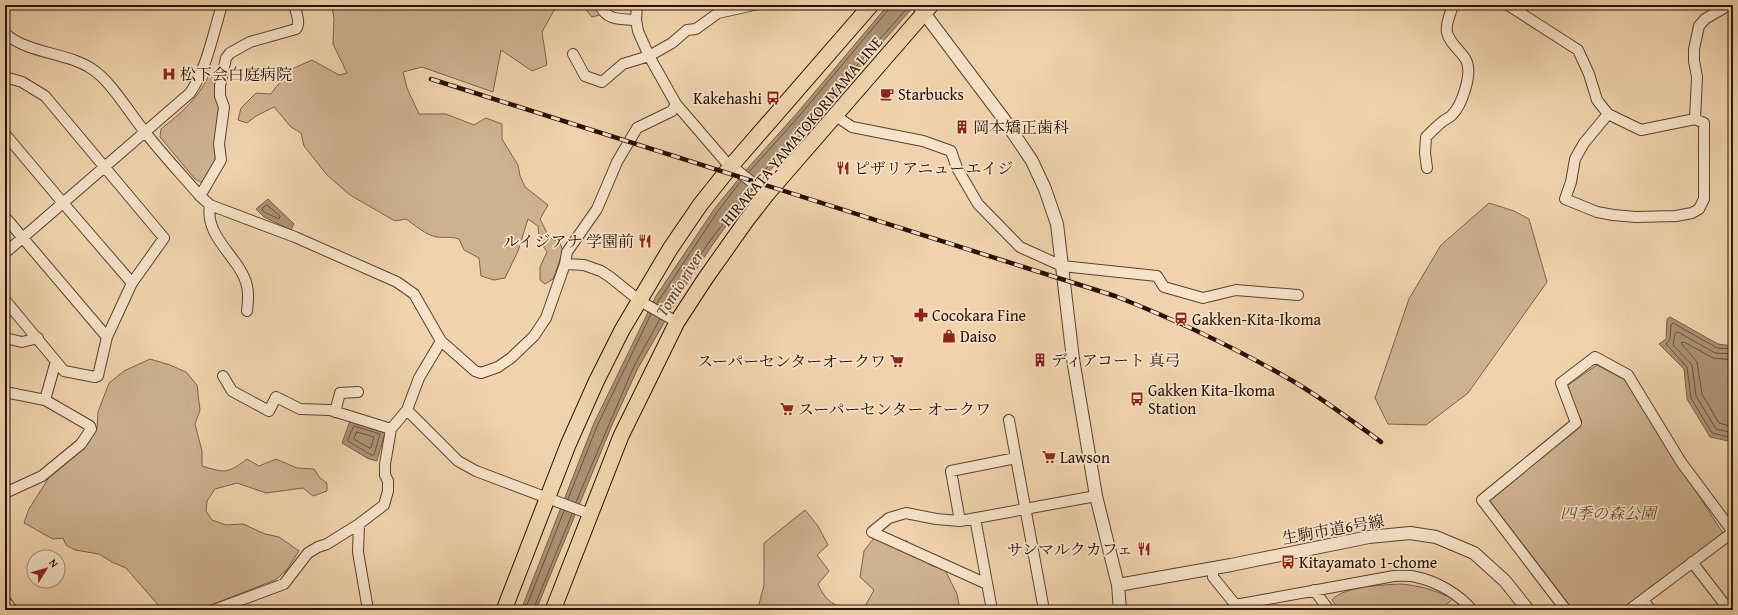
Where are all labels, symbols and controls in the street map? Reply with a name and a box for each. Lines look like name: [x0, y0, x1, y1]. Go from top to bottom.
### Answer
street label: HIRAKATA YAMATOKORIYAMA LINE: [714, 31, 888, 231]
place label: 松下会白庭病院: [180, 62, 292, 86]
hospital icon: 松下会白庭病院: [161, 66, 177, 82]
place label: Starbucks: [898, 82, 964, 106]
place label: Kakehashi: [693, 86, 763, 110]
cafe icon: Starbucks: [879, 86, 895, 102]
bus stop icon: Kakehashi: [765, 90, 781, 106]
place label: 岡本矯正歯科: [973, 115, 1069, 139]
building icon: 岡本矯正歯科: [954, 119, 970, 135]
place label: ピザリアニューエイジ: [854, 156, 1013, 180]
restaurant icon: ピザリアニューエイジ: [835, 160, 851, 176]
place label: ルイジアナ 学園前: [503, 229, 634, 253]
restaurant icon: ルイジアナ 学園前: [637, 233, 653, 249]
water label: Tomio river: [649, 244, 710, 321]
place label: Cocokara Fine: [932, 303, 1026, 327]
pharmacy icon: Cocokara Fine: [913, 307, 929, 323]
place label: Gakken-Kita-Ikoma: [1192, 307, 1322, 331]
station icon: Gakken-Kita-Ikoma: [1173, 311, 1189, 327]
place label: Daiso: [960, 324, 996, 348]
shop icon: Daiso: [941, 328, 957, 344]
place label: ディアコート 真弓: [1051, 348, 1180, 372]
place label: スーパーセンターオークワ: [697, 349, 886, 373]
building icon: ディアコート 真弓: [1032, 352, 1048, 368]
supermarket icon: スーパーセンターオークワ: [889, 353, 905, 369]
place label: Gakken Kita-Ikoma Station: [1148, 378, 1276, 420]
bus stop icon: Gakken Kita-Ikoma Station: [1129, 391, 1145, 407]
place label: スーパーセンター オークワ: [798, 397, 991, 421]
supermarket icon: スーパーセンター オークワ: [779, 401, 795, 417]
place label: Lawson: [1060, 445, 1110, 469]
supermarket icon: Lawson: [1041, 449, 1057, 465]
park label: 四季の森公園: [1560, 501, 1659, 525]
street label: 生駒市道6号線: [1280, 508, 1386, 550]
place label: サンマルクカフェ: [1007, 537, 1133, 561]
restaurant icon: サンマルクカフェ: [1136, 541, 1152, 557]
north arrow: [26, 549, 66, 589]
place label: Kitayamato 1-chome: [1299, 550, 1437, 574]
bus stop icon: Kitayamato 1-chome: [1280, 554, 1296, 570]
text: N: [45, 555, 63, 571]

